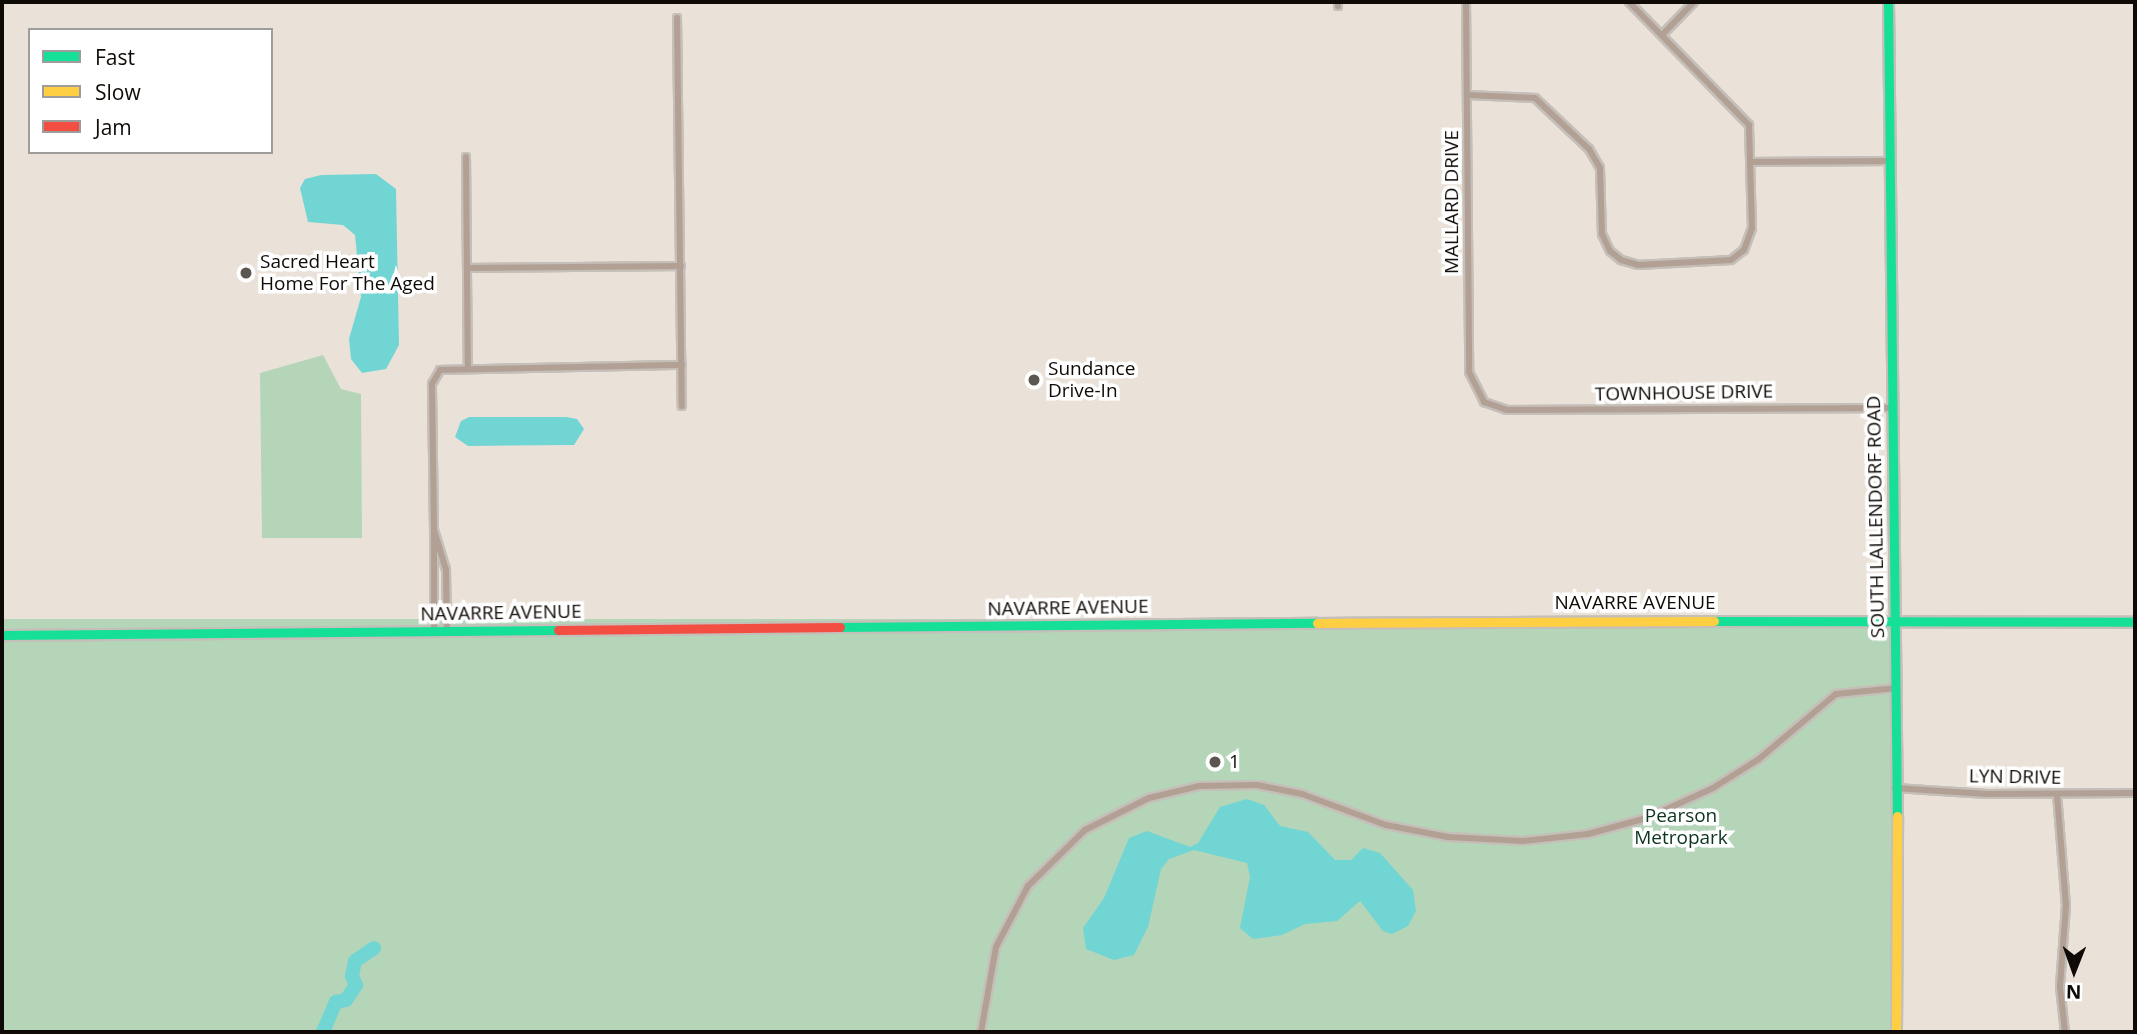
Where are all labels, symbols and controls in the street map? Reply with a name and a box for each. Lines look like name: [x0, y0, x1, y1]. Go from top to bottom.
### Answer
legend: [28, 28, 273, 154]
text: Fast: [95, 43, 135, 71]
text: Slow: [95, 78, 141, 106]
text: Jam: [95, 113, 132, 141]
street label: MALLARD DRIVE: [1441, 130, 1463, 274]
place label: Sacred Heart Home For The Aged: [260, 251, 435, 295]
marker: Sacred Heart Home For The Aged: [238, 265, 254, 281]
place label: Sundance Drive-In: [1048, 358, 1135, 402]
marker: Sundance Drive-In: [1026, 372, 1042, 388]
street label: TOWNHOUSE DRIVE: [1595, 380, 1773, 406]
street label: SOUTH LALLENDORF ROAD: [1862, 396, 1890, 638]
street label: NAVARRE AVENUE: [1554, 592, 1716, 614]
street label: NAVARRE AVENUE: [987, 595, 1149, 621]
street label: NAVARRE AVENUE: [420, 600, 582, 626]
place label: 1: [1229, 751, 1240, 773]
marker: 1: [1207, 754, 1223, 770]
street label: LYN DRIVE: [1969, 765, 2061, 789]
park label: Pearson Metropark: [1634, 805, 1728, 849]
north arrow: [2039, 936, 2109, 1006]
text: N: [2066, 979, 2082, 1005]

